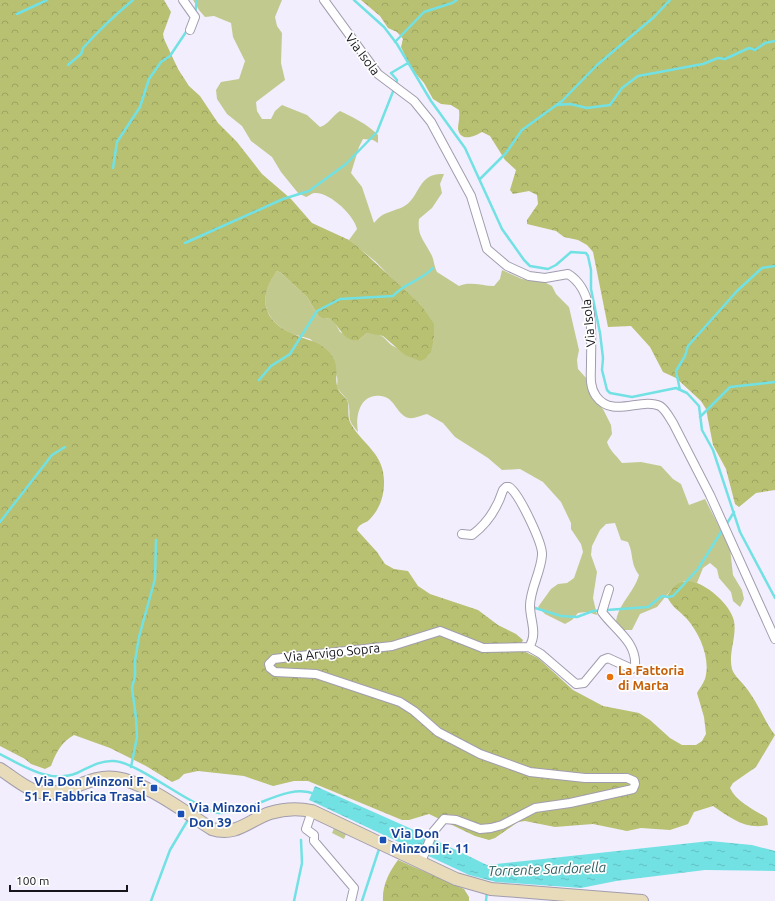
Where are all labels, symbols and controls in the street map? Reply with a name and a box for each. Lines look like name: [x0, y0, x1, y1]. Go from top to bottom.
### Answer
street label: Via Isola: [343, 31, 383, 77]
street label: Via Isola: [579, 298, 597, 348]
street label: Via Arvigo Sopra: [283, 640, 381, 664]
place label: La Fattoria di Marta: [618, 663, 684, 692]
marker: La Fattoria di Marta: [605, 672, 615, 682]
place label: Via Don Minzoni F. 51 F. Fabbrica Trasal: [24, 774, 146, 803]
marker: Via Don Minzoni F. 51 F. Fabbrica Trasal: [149, 783, 159, 793]
place label: Via Minzoni Don 39: [189, 800, 260, 829]
marker: Via Minzoni Don 39: [176, 809, 186, 819]
place label: Via Don Minzoni F. 11: [391, 826, 470, 855]
marker: Via Don Minzoni F. 11: [378, 835, 388, 845]
water label: Torrente Sardorella: [488, 859, 607, 879]
scale bar: [10, 867, 127, 893]
text: 100 m: [16, 874, 49, 887]

